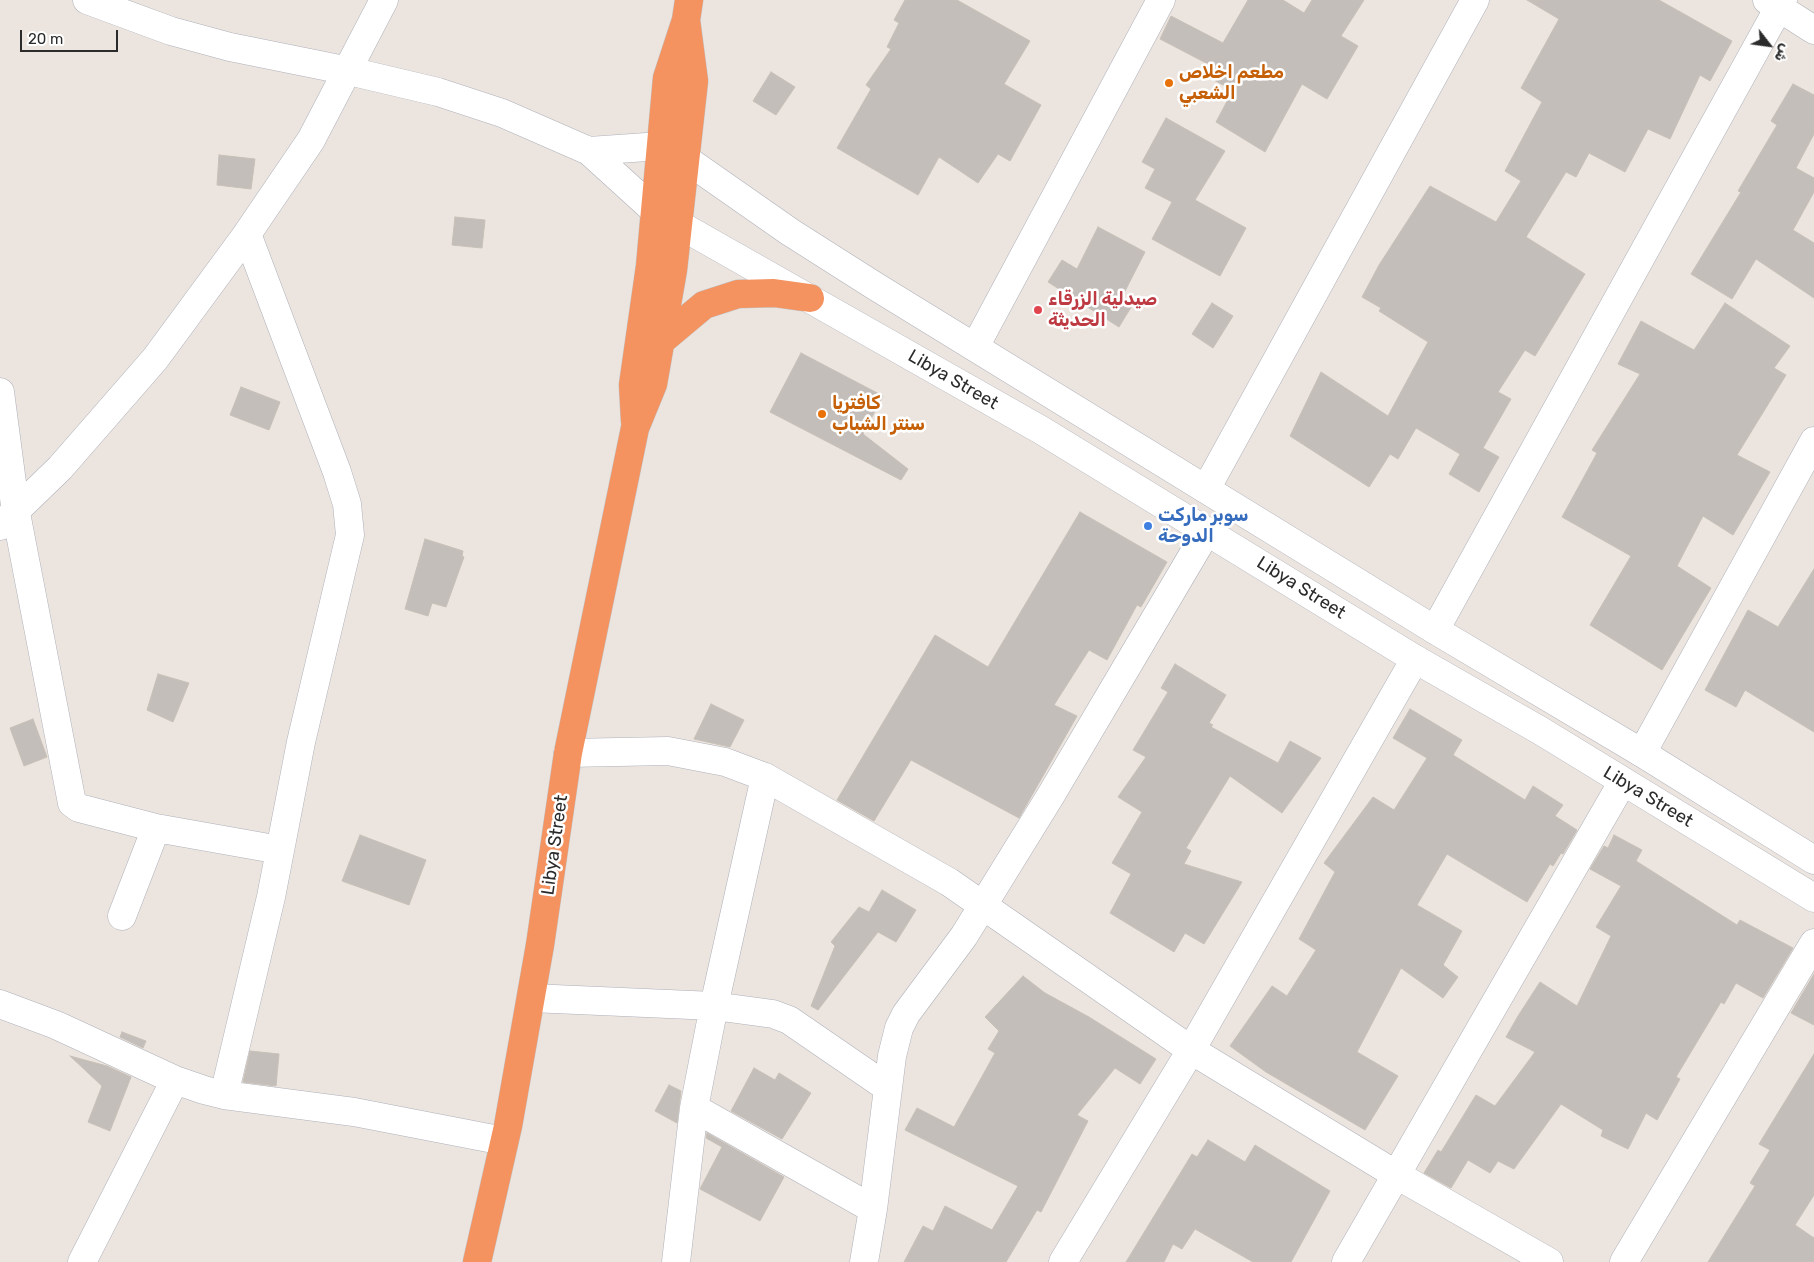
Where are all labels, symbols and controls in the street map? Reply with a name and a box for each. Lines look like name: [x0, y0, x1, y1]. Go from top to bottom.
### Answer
scale bar: [22, 20, 120, 52]
north arrow: [1744, 20, 1794, 70]
text: 20 m: [28, 30, 63, 48]
text: ش: [1771, 41, 1794, 65]
place label: مطعم اخلاص الشعبي: [1179, 62, 1284, 104]
marker: مطعم اخلاص الشعبي: [1163, 77, 1175, 89]
place label: صيدلية الزرقاء الحديثة: [1048, 289, 1157, 332]
marker: صيدلية الزرقاء الحديثة: [1032, 304, 1044, 316]
street label: Libya Street: [904, 345, 1002, 415]
place label: كافتريا سنتر الشباب: [832, 393, 925, 436]
marker: كافتريا سنتر الشباب: [816, 408, 828, 420]
place label: سوبر ماركت الدوحة: [1158, 505, 1248, 548]
marker: سوبر ماركت الدوحة: [1142, 520, 1154, 532]
street label: Libya Street: [1253, 552, 1349, 624]
street label: Libya Street: [1599, 762, 1697, 832]
street label: Libya Street: [537, 794, 573, 896]

